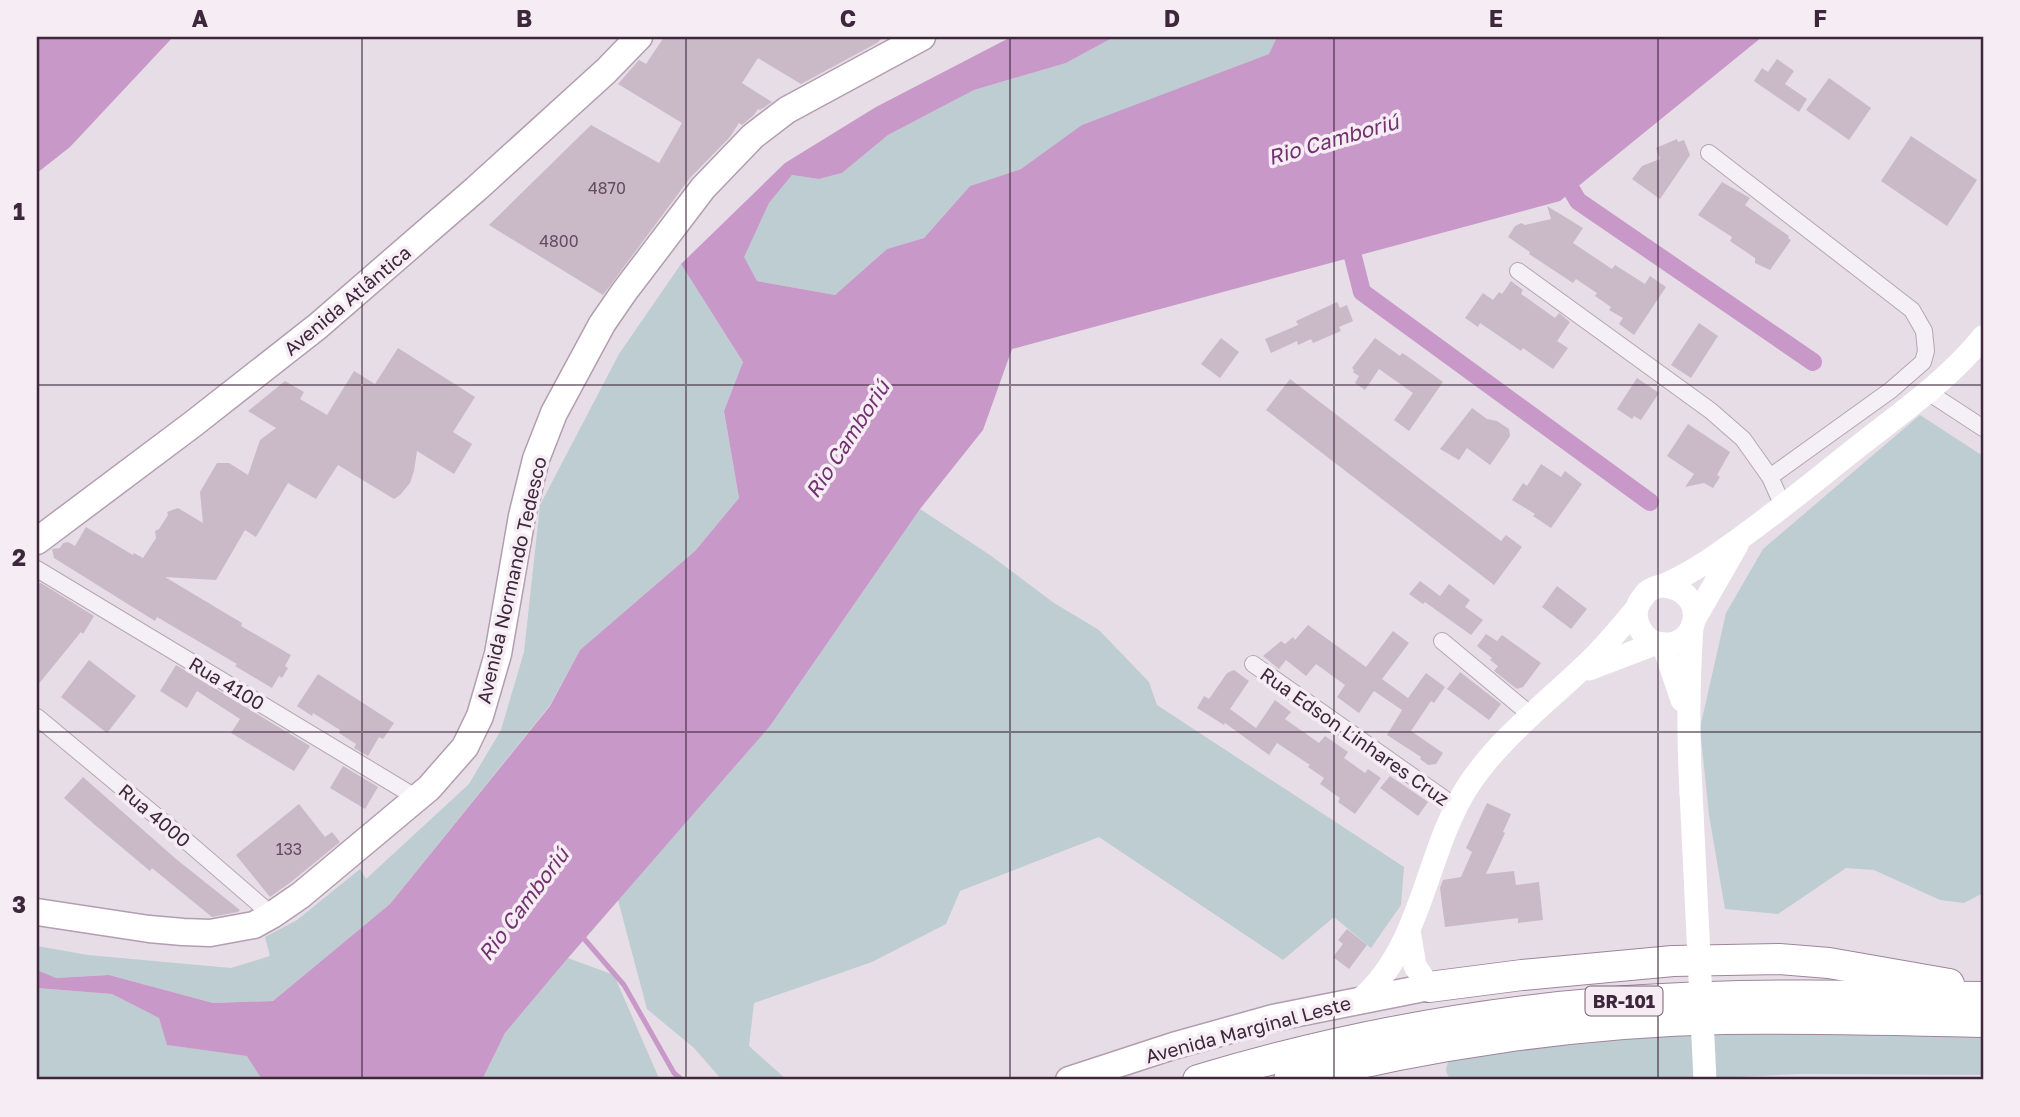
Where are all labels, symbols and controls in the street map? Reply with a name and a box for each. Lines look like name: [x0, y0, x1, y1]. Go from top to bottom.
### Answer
text: A: [192, 4, 209, 32]
text: B: [516, 4, 532, 32]
text: C: [840, 4, 856, 32]
text: D: [1164, 4, 1180, 32]
text: E: [1489, 4, 1503, 32]
text: F: [1813, 4, 1827, 32]
water label: Rio Camboriú: [1265, 107, 1403, 170]
house number: 4870: [588, 178, 626, 198]
text: 1: [13, 197, 25, 225]
house number: 4800: [539, 231, 579, 251]
street label: Avenida Atlântica: [279, 240, 415, 360]
water label: Rio Camboriú: [799, 374, 896, 502]
street label: Avenida Normando Tedesco: [471, 454, 551, 706]
text: 2: [12, 543, 26, 571]
street label: Rua 4100: [185, 652, 269, 714]
street label: Rua Edson Linhares Cruz: [1256, 662, 1454, 810]
street label: Rua 4000: [114, 778, 196, 852]
house number: 133: [276, 839, 302, 859]
water label: Rio Camboriú: [472, 841, 575, 966]
text: 3: [12, 890, 26, 918]
road number: BR-101: [1586, 986, 1662, 1016]
street label: Avenida Marginal Leste: [1143, 991, 1353, 1067]

